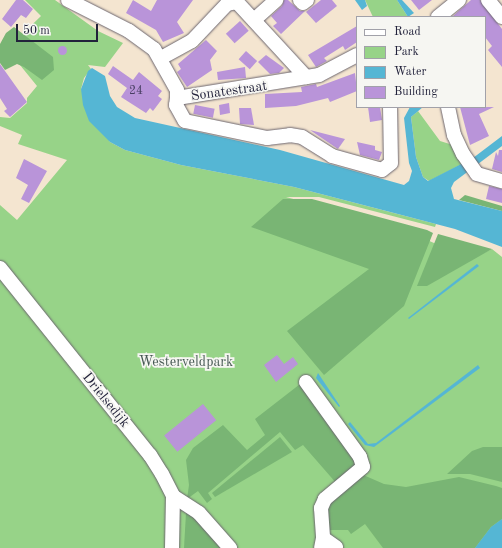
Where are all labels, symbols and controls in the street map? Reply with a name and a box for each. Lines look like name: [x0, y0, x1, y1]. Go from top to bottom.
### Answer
scale bar: [18, 16, 100, 42]
legend: [356, 16, 486, 108]
text: 50 m: [23, 25, 50, 37]
text: Road: [394, 26, 421, 38]
text: Park: [394, 46, 419, 58]
text: Water: [394, 66, 426, 78]
street label: Sonatestraat: [190, 77, 268, 105]
house number: 24: [129, 85, 143, 99]
text: Building: [394, 86, 438, 98]
park label: Westerveldpark: [139, 354, 233, 370]
street label: Drielsedijk: [79, 369, 133, 431]

